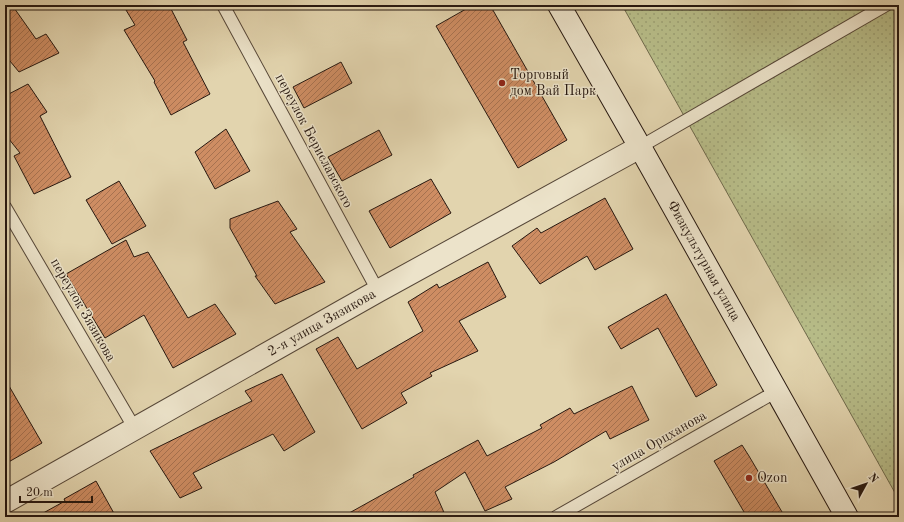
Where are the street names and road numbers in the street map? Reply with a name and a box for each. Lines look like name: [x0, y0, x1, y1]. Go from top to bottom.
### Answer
street label: переулок Бериславского: [273, 72, 355, 210]
street label: Физкультурная улица: [665, 198, 743, 324]
street label: переулок Зязикова: [48, 256, 118, 364]
street label: 2-я улица Зязикова: [265, 287, 378, 359]
street label: улица Орцханова: [609, 408, 709, 474]

